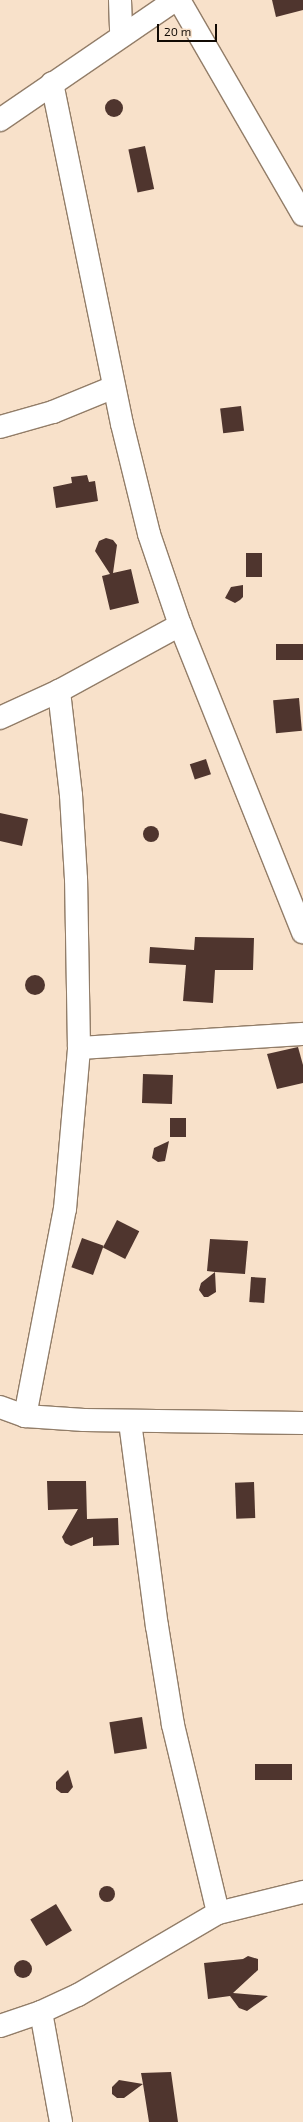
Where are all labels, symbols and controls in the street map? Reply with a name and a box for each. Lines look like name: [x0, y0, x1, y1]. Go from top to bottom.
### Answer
scale bar: [159, 16, 219, 42]
text: 20 m: [164, 24, 191, 38]

